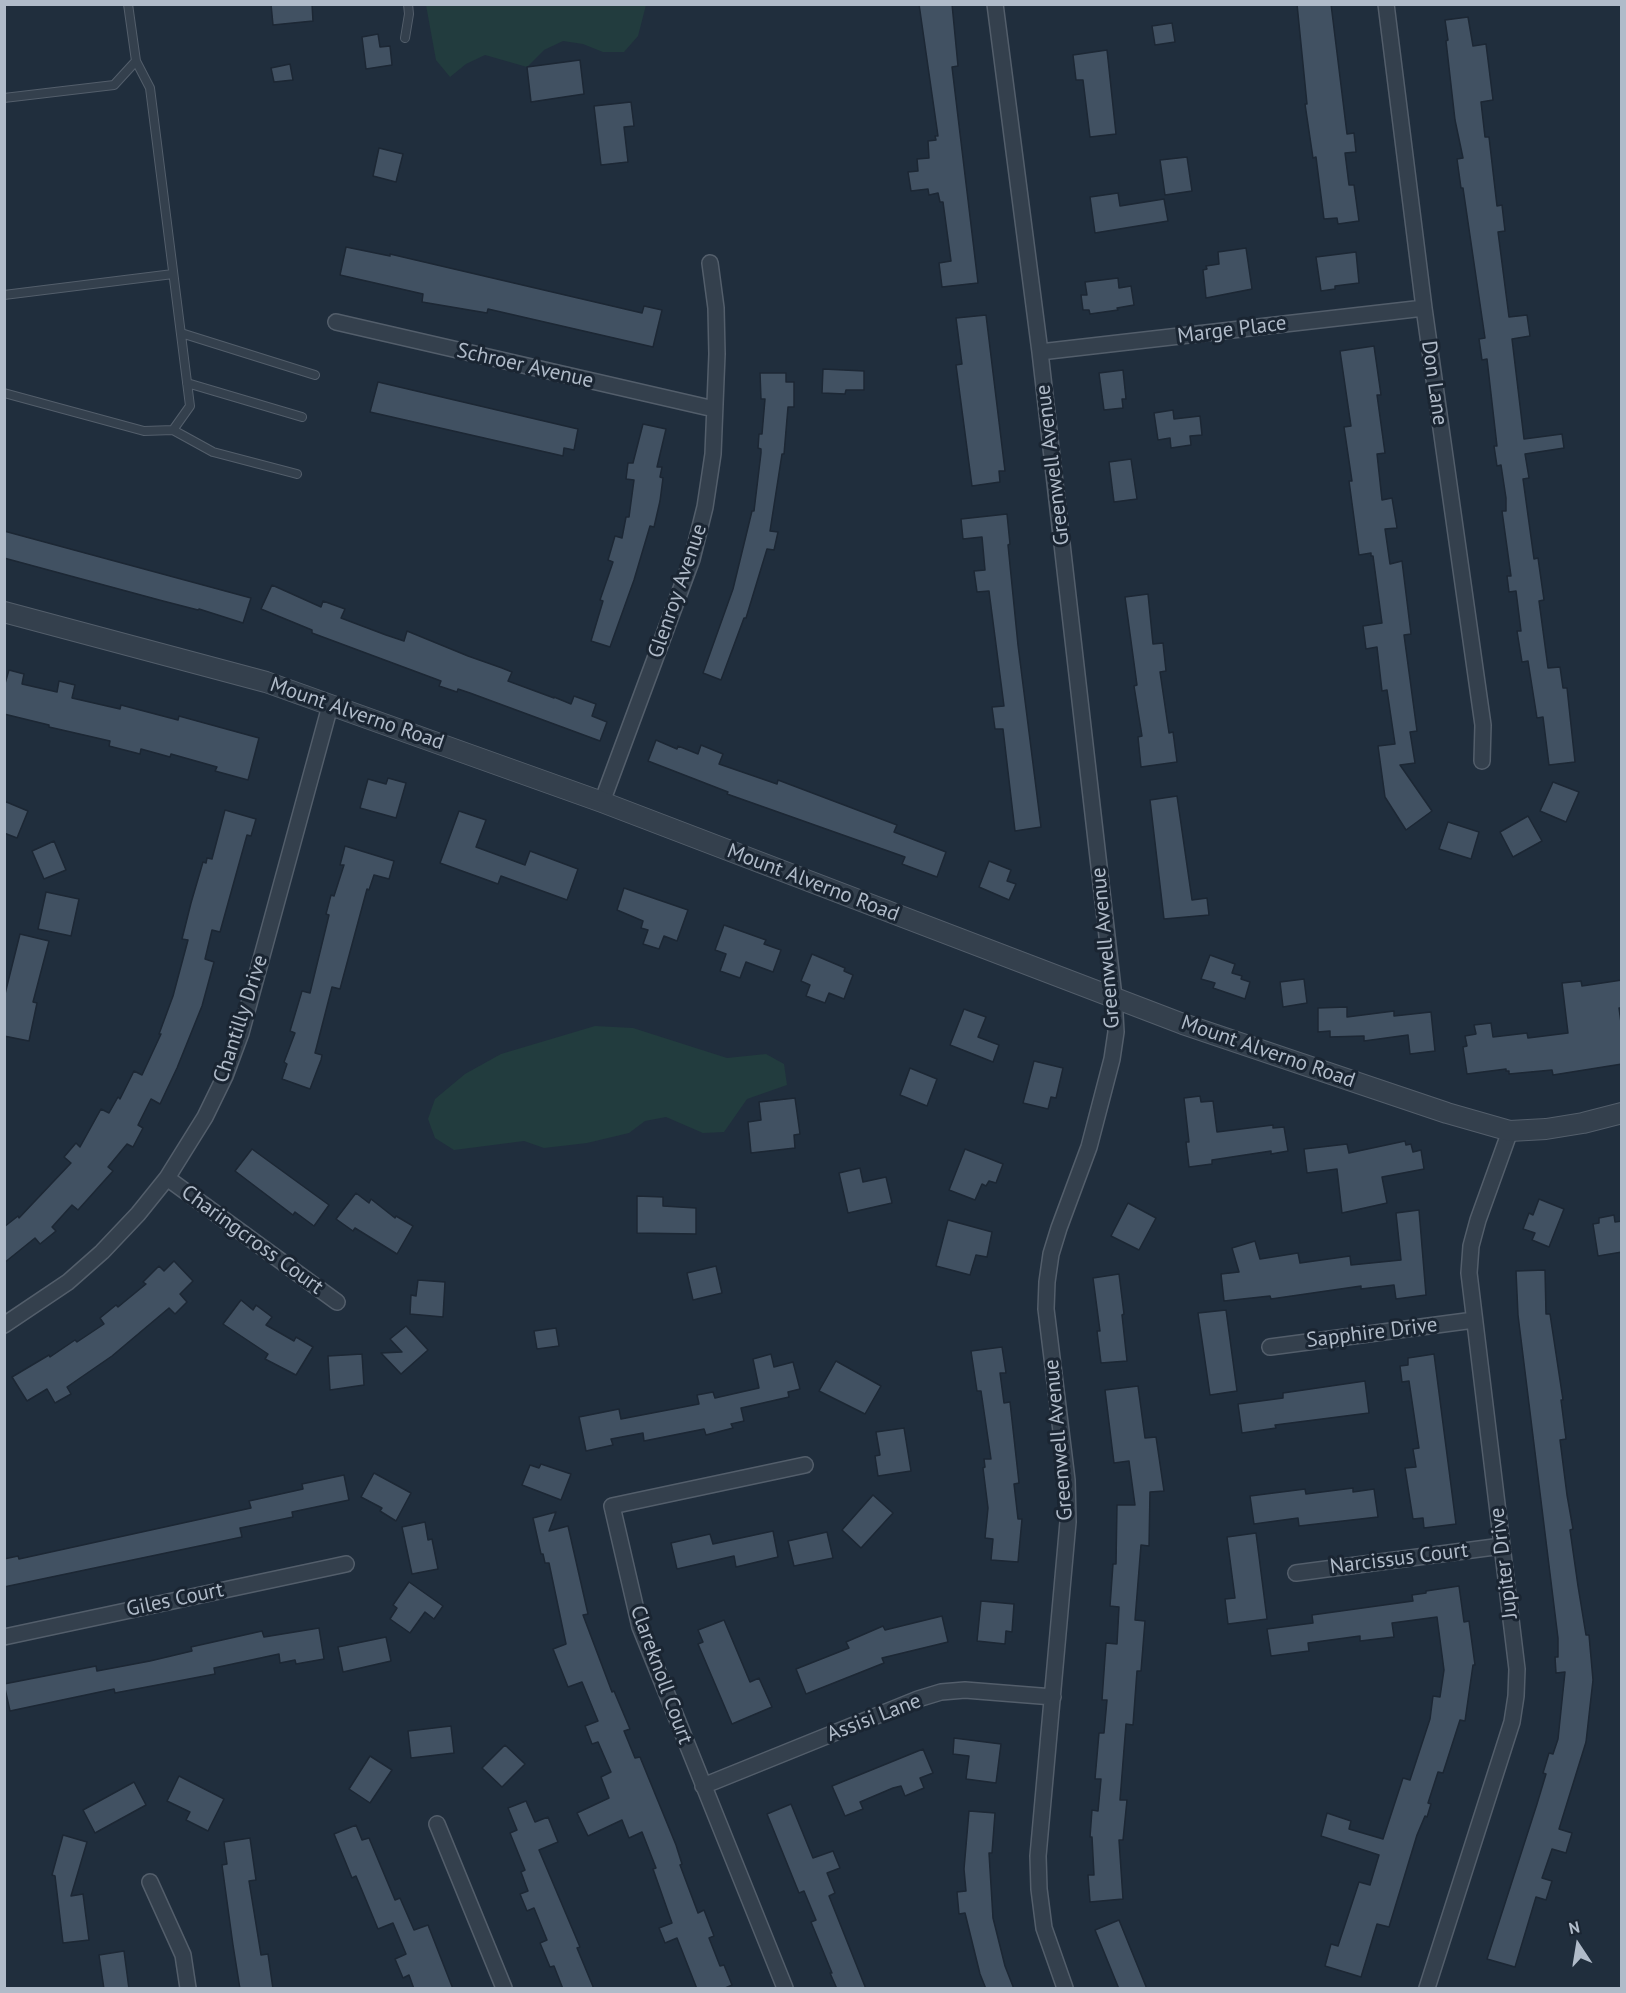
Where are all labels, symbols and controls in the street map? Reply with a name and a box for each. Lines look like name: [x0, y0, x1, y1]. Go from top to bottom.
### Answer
street label: Marge Place: [1176, 311, 1288, 349]
street label: Schroer Avenue: [454, 338, 596, 394]
street label: Don Lane: [1416, 339, 1452, 427]
street label: Greenwell Avenue: [1031, 383, 1075, 547]
street label: Glenroy Avenue: [643, 521, 713, 661]
street label: Mount Alverno Road: [267, 672, 447, 756]
street label: Mount Alverno Road: [723, 839, 903, 927]
street label: Greenwell Avenue: [1086, 866, 1126, 1030]
street label: Chantilly Drive: [208, 952, 274, 1086]
street label: Mount Alverno Road: [1178, 1010, 1358, 1094]
street label: Charingcross Court: [176, 1180, 328, 1300]
street label: Sapphire Drive: [1305, 1312, 1439, 1354]
street label: Greenwell Avenue: [1039, 1358, 1079, 1522]
street label: Jupiter Drive: [1485, 1506, 1523, 1620]
street label: Narcissus Court: [1329, 1538, 1469, 1580]
street label: Giles Court: [124, 1577, 226, 1623]
street label: Clareknoll Court: [624, 1602, 698, 1748]
street label: Assisi Lane: [823, 1689, 925, 1747]
north arrow: [1548, 1915, 1608, 1975]
text: N: [1567, 1917, 1581, 1938]

